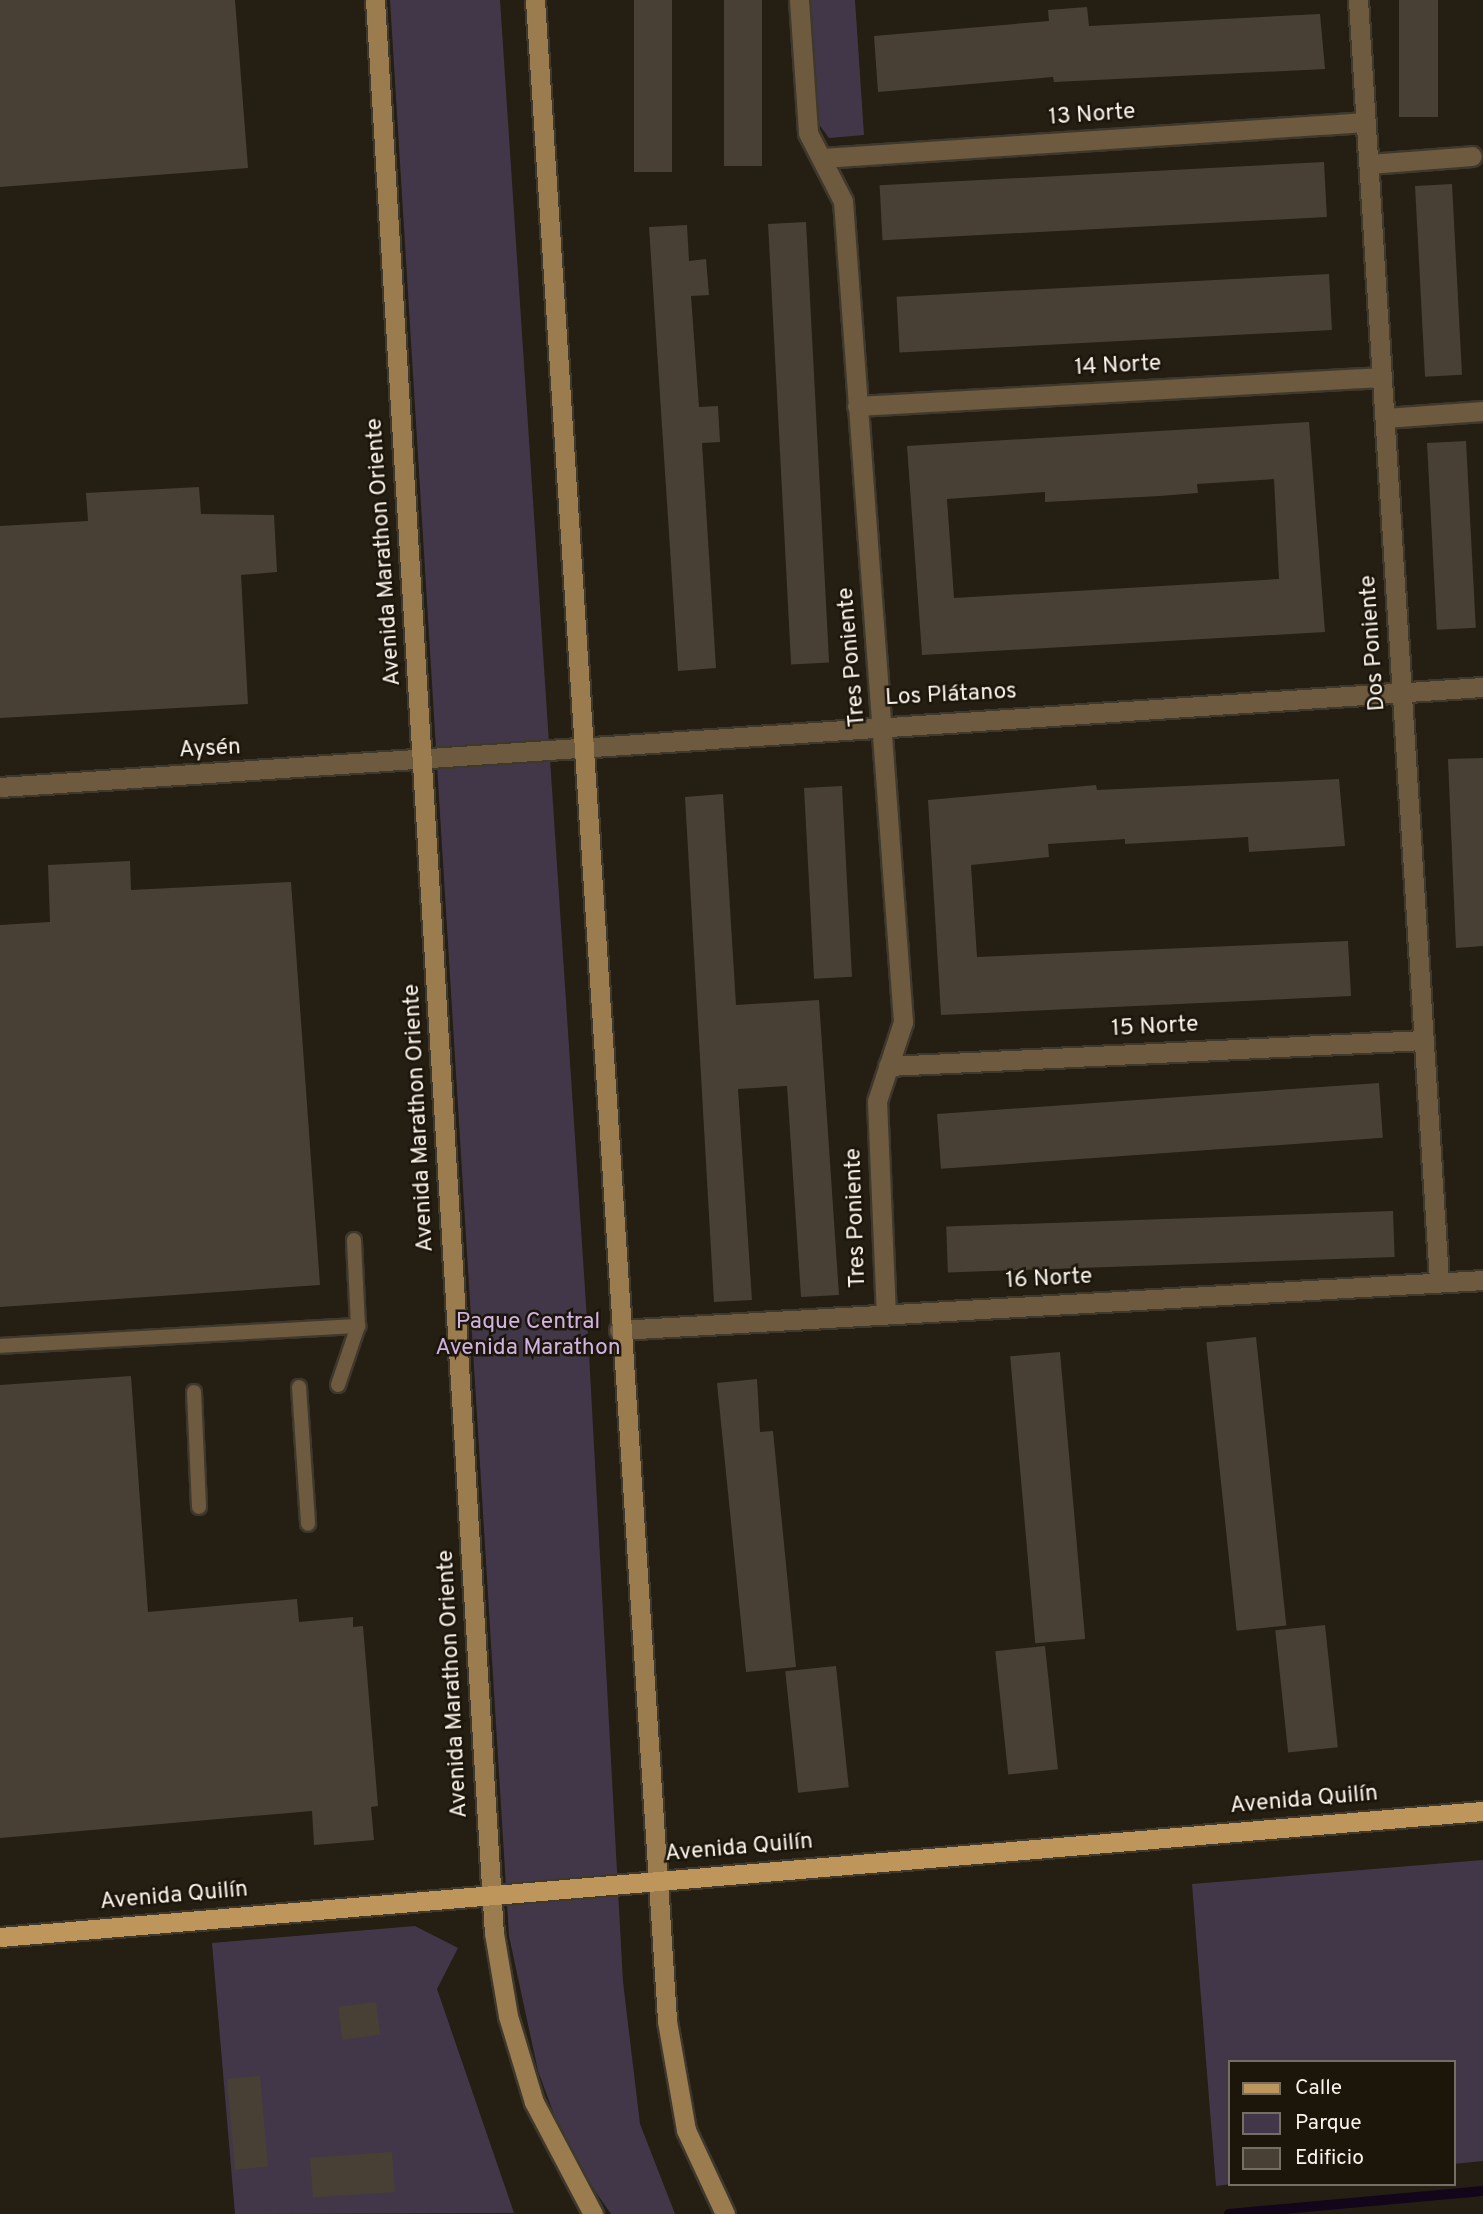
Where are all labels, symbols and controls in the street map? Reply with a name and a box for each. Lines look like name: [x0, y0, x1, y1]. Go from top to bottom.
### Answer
street label: 13 Norte: [1048, 99, 1136, 133]
street label: 14 Norte: [1074, 351, 1162, 383]
street label: Avenida Marathon Oriente: [362, 417, 408, 687]
street label: Dos Poniente: [1355, 574, 1393, 712]
street label: Tres Poniente: [833, 586, 873, 728]
street label: Los Plátanos: [884, 679, 1018, 713]
street label: Aysén: [178, 735, 242, 765]
street label: Avenida Marathon Oriente: [399, 983, 441, 1253]
street label: 15 Norte: [1111, 1012, 1199, 1044]
street label: Tres Poniente: [841, 1147, 873, 1289]
street label: 16 Norte: [1005, 1264, 1093, 1296]
park label: Paque Central Avenida Marathon: [435, 1309, 621, 1363]
street label: Avenida Marathon Oriente: [433, 1549, 475, 1819]
street label: Avenida Quilín: [1229, 1781, 1379, 1821]
street label: Avenida Quilín: [664, 1829, 814, 1869]
street label: Avenida Quilín: [99, 1877, 249, 1917]
legend: [1228, 2060, 1455, 2186]
text: Calle: [1295, 2075, 1342, 2102]
text: Parque: [1295, 2110, 1362, 2137]
text: Edificio: [1295, 2145, 1364, 2172]

